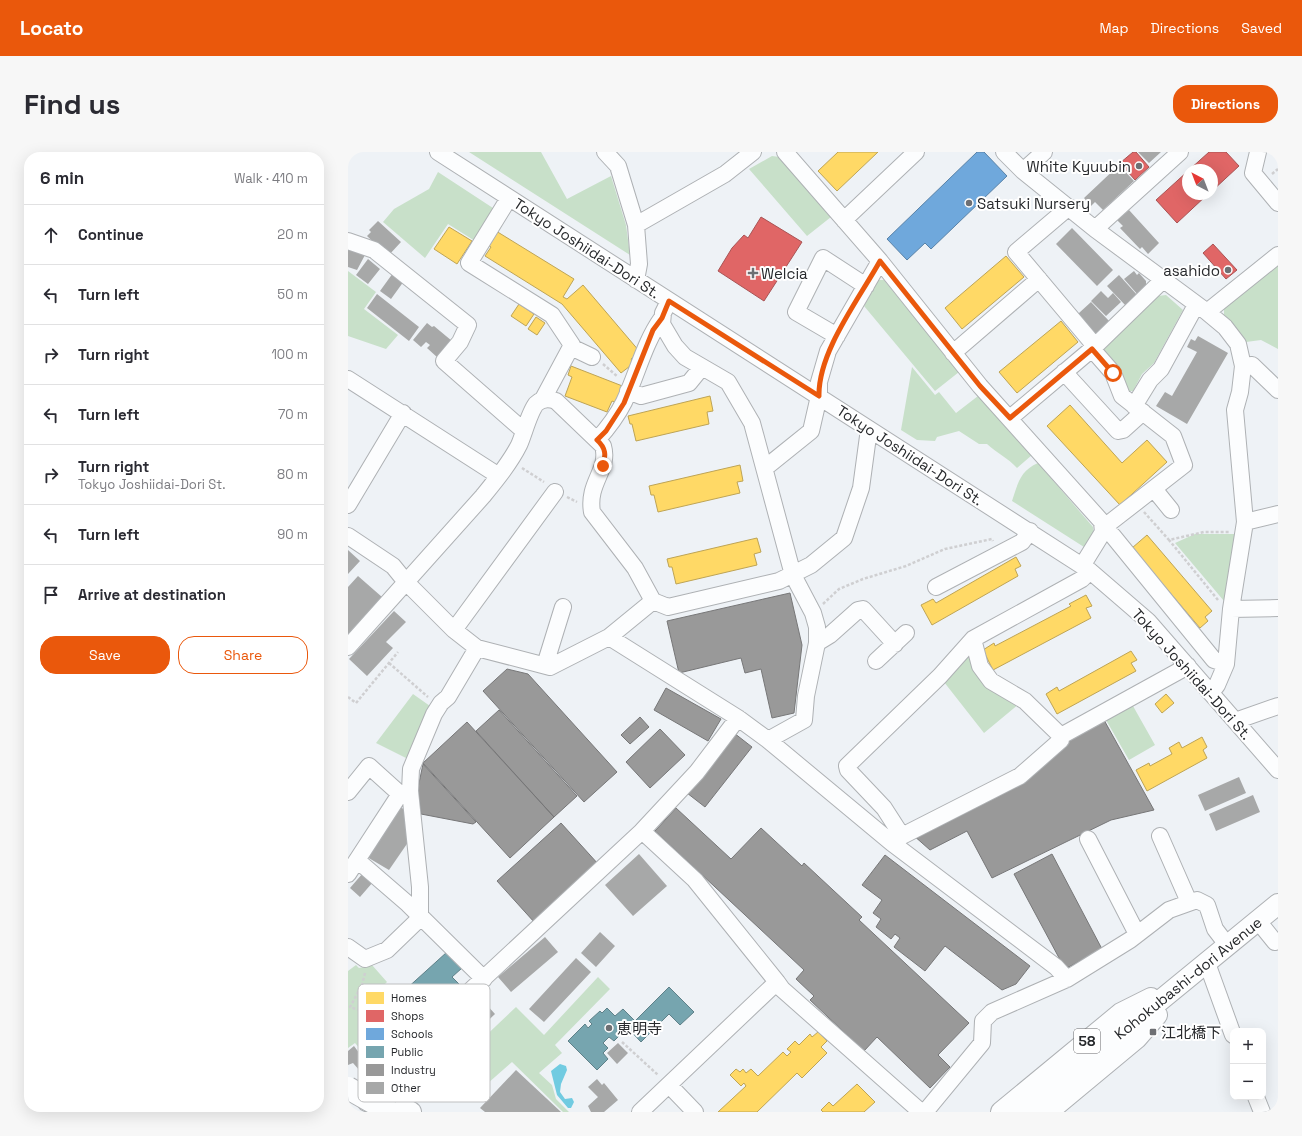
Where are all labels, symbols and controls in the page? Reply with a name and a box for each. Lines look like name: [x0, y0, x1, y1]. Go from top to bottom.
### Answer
text: Locato: [20, 16, 83, 41]
text: Map: [1099, 19, 1129, 37]
text: Directions: [1151, 19, 1219, 37]
text: Saved: [1241, 19, 1282, 37]
button: Directions: [1173, 85, 1278, 123]
text: Find us: [24, 86, 121, 122]
place label: White Kyuubin: [1027, 157, 1131, 176]
marker: White Kyuubin: [1134, 161, 1144, 171]
north arrow: [1182, 164, 1218, 200]
text: 6 min: [40, 167, 84, 189]
text: Walk · 410 m: [234, 170, 308, 187]
street label: Tokyo Joshiidai-Dori St.: [510, 194, 664, 302]
place label: Satsuki Nursery: [977, 194, 1090, 213]
marker: Satsuki Nursery: [964, 198, 974, 208]
icon: ahead: [40, 224, 62, 246]
text: Continue: [78, 225, 144, 244]
text: 20 m: [277, 226, 308, 243]
place label: asahido: [1163, 261, 1220, 280]
place label: Welcia: [761, 264, 808, 283]
marker: asahido: [1223, 265, 1233, 275]
marker: Welcia: [748, 268, 758, 278]
icon: left: [40, 284, 62, 306]
text: Turn left: [78, 285, 140, 304]
text: 50 m: [277, 286, 308, 303]
icon: right: [40, 344, 62, 366]
text: Turn right: [78, 345, 149, 364]
text: 100 m: [271, 346, 308, 363]
route start: [1104, 364, 1122, 382]
street label: Tokyo Joshiidai-Dori St.: [833, 401, 987, 509]
icon: left: [40, 404, 62, 426]
text: Turn left: [78, 405, 140, 424]
text: 70 m: [278, 406, 308, 423]
text: Turn right: [78, 457, 149, 476]
route end: [594, 457, 612, 475]
icon: right: [40, 464, 62, 486]
text: 80 m: [277, 466, 308, 483]
text: Tokyo Joshiidai-Dori St.: [78, 476, 226, 493]
icon: left: [40, 524, 62, 546]
text: Turn left: [78, 525, 140, 544]
text: 90 m: [277, 526, 308, 543]
icon: arrive: [40, 584, 62, 606]
text: Arrive at destination: [78, 585, 226, 604]
street label: Tokyo Joshiidai-Dori St.: [1128, 604, 1256, 744]
button: Save: [40, 636, 170, 674]
button: Share: [178, 636, 308, 674]
street label: Kohokubashi-dori Avenue: [1110, 912, 1266, 1043]
legend: [358, 984, 490, 1102]
text: Homes: [391, 991, 427, 1005]
text: Shops: [391, 1009, 424, 1023]
place label: 恵明寺: [617, 1019, 662, 1038]
marker: 恵明寺: [604, 1023, 614, 1033]
place label: 江北橋下: [1161, 1023, 1221, 1042]
text: Schools: [391, 1027, 433, 1041]
marker: 江北橋下: [1148, 1027, 1158, 1037]
map controls: [1230, 1028, 1266, 1100]
button: +: [1230, 1028, 1266, 1064]
road number: 58: [1074, 1029, 1100, 1053]
text: Public: [391, 1045, 423, 1059]
text: Industry: [391, 1063, 436, 1077]
button: −: [1230, 1064, 1266, 1100]
text: Other: [391, 1081, 421, 1095]

